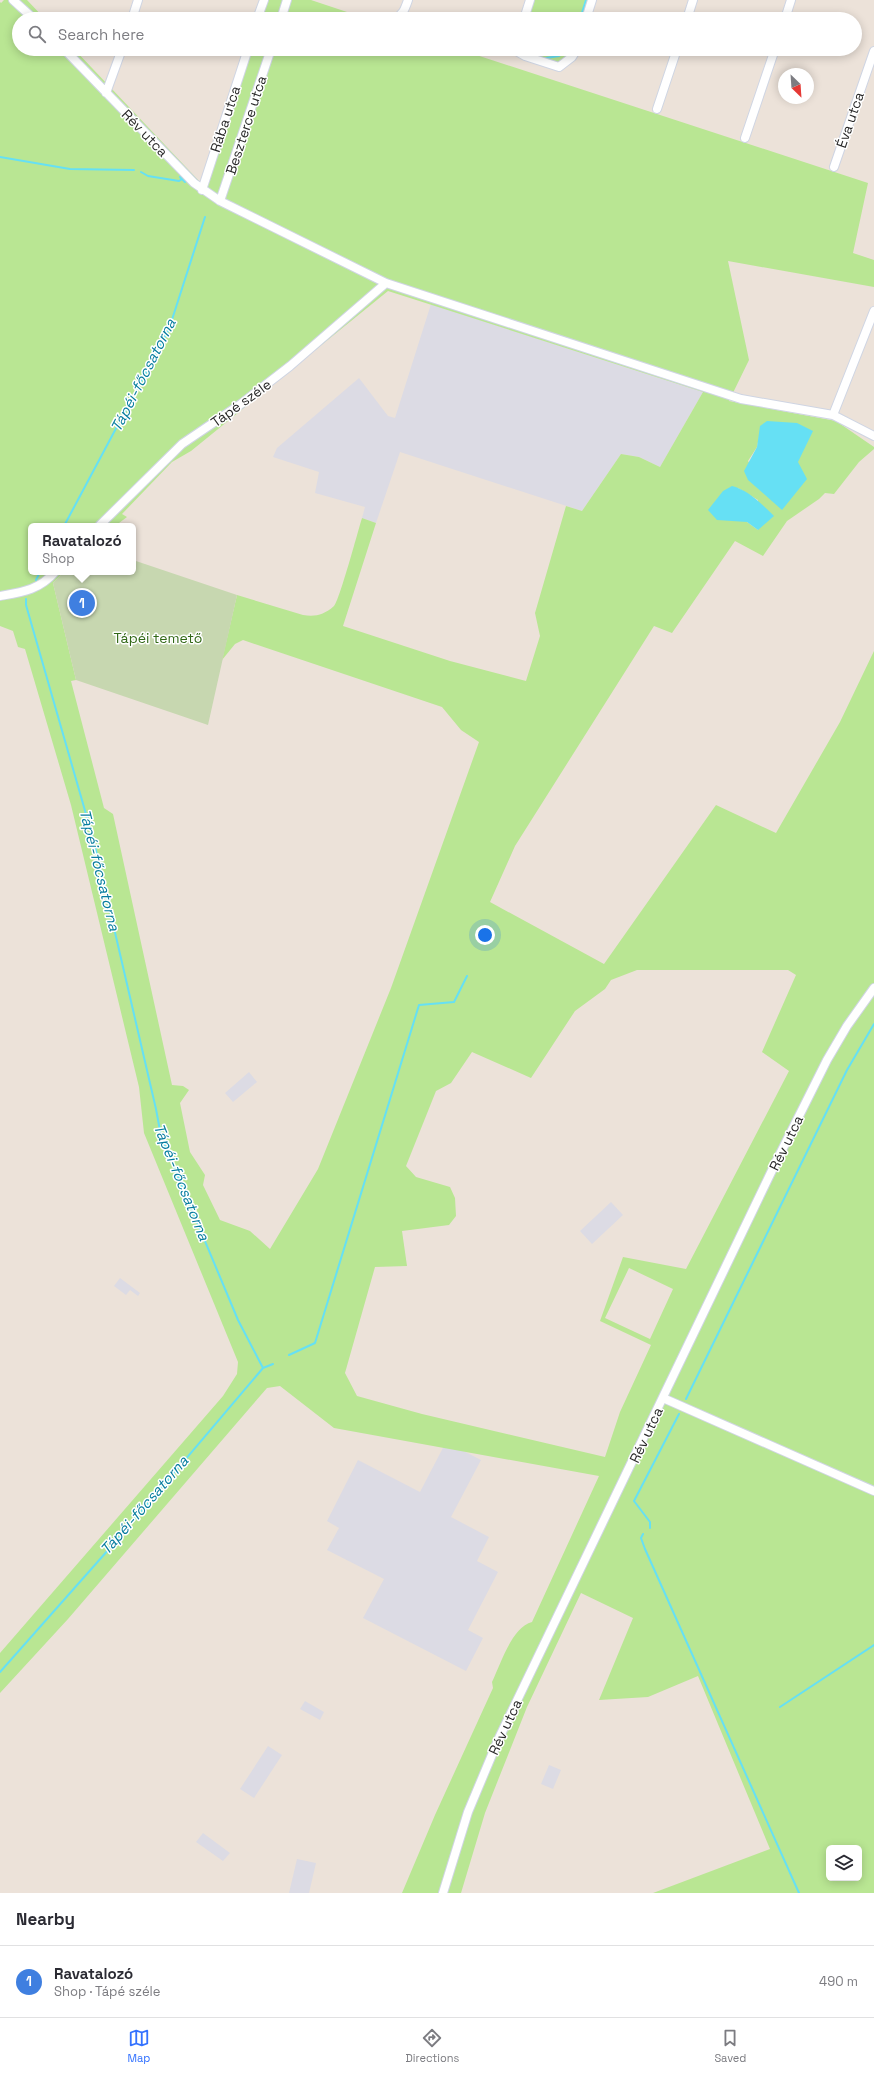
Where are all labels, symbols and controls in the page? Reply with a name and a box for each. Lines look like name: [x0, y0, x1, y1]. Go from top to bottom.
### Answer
search box: [12, 12, 862, 56]
icon: search: [26, 23, 48, 45]
text: Search here: [58, 25, 144, 44]
north arrow: [778, 68, 814, 104]
street label: Beszterce utca: [222, 73, 270, 177]
street label: Rába utca: [206, 84, 244, 154]
street label: Éva utca: [832, 90, 868, 150]
street label: Rév utca: [118, 105, 172, 161]
water label: Tápéi-főcsatorna: [106, 315, 180, 435]
street label: Tápé széle: [207, 375, 275, 431]
popup: [28, 523, 136, 575]
text: Ravatalozó: [42, 531, 122, 550]
text: Shop: [42, 550, 75, 567]
pin: 1: [69, 588, 95, 618]
park label: Tápéi temető: [114, 629, 202, 647]
water label: Tápéi-főcsatorna: [76, 807, 124, 933]
your location: [475, 925, 495, 945]
street label: Rév utca: [765, 1112, 807, 1174]
water label: Tápéi-főcsatorna: [150, 1121, 214, 1244]
street label: Rév utca: [625, 1404, 667, 1466]
water label: Tápéi-főcsatorna: [96, 1451, 192, 1558]
street label: Rév utca: [484, 1696, 526, 1758]
map controls: [826, 1845, 862, 1881]
button: layers: [826, 1845, 862, 1881]
text: Nearby: [16, 1908, 75, 1930]
text: Ravatalozó: [54, 1964, 133, 1983]
text: 1: [26, 1973, 32, 1990]
text: 490 m: [819, 1973, 858, 1990]
text: Shop · Tápé széle: [54, 1983, 160, 2000]
tab: Map: [128, 2027, 150, 2065]
tab: Directions: [405, 2027, 459, 2065]
tab: Saved: [714, 2027, 746, 2065]

